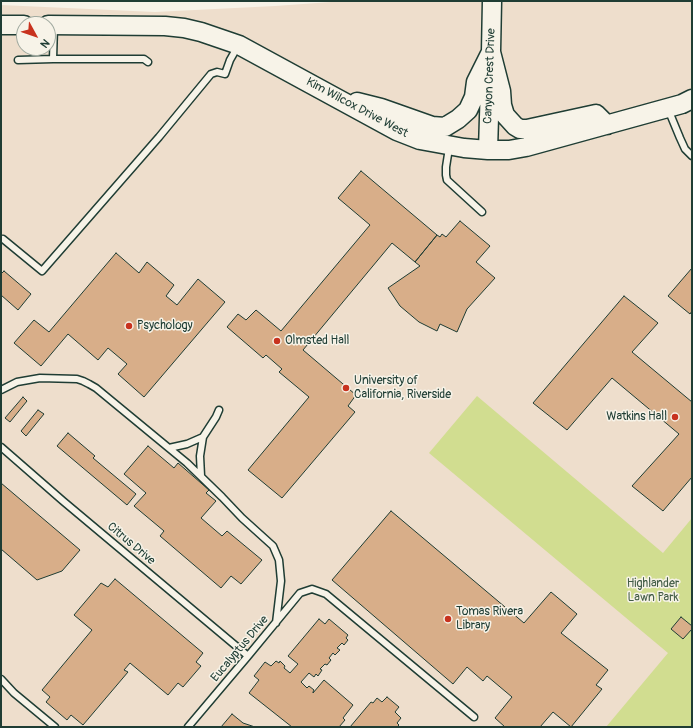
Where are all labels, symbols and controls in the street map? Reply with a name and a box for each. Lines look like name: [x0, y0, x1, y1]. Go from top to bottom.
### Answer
north arrow: [16, 16, 56, 56]
street label: Canyon Crest Drive: [481, 28, 499, 124]
text: N: [37, 36, 52, 50]
street label: Kim Wilcox Drive West: [304, 75, 410, 141]
place label: Psychology: [137, 319, 193, 333]
marker: Psychology: [124, 321, 134, 331]
place label: Olmsted Hall: [285, 334, 349, 348]
marker: Olmsted Hall: [272, 336, 282, 346]
place label: University of California, Riverside: [354, 374, 451, 402]
marker: University of California, Riverside: [341, 383, 351, 393]
place label: Watkins Hall: [606, 410, 667, 424]
marker: Watkins Hall: [670, 412, 680, 422]
street label: Citrus Drive: [104, 520, 158, 568]
park label: Highlander Lawn Park: [627, 577, 679, 605]
place label: Tomas Rivera Library: [456, 605, 523, 633]
street label: Eucalyptus Drive: [208, 613, 272, 685]
marker: Tomas Rivera Library: [443, 614, 453, 624]

